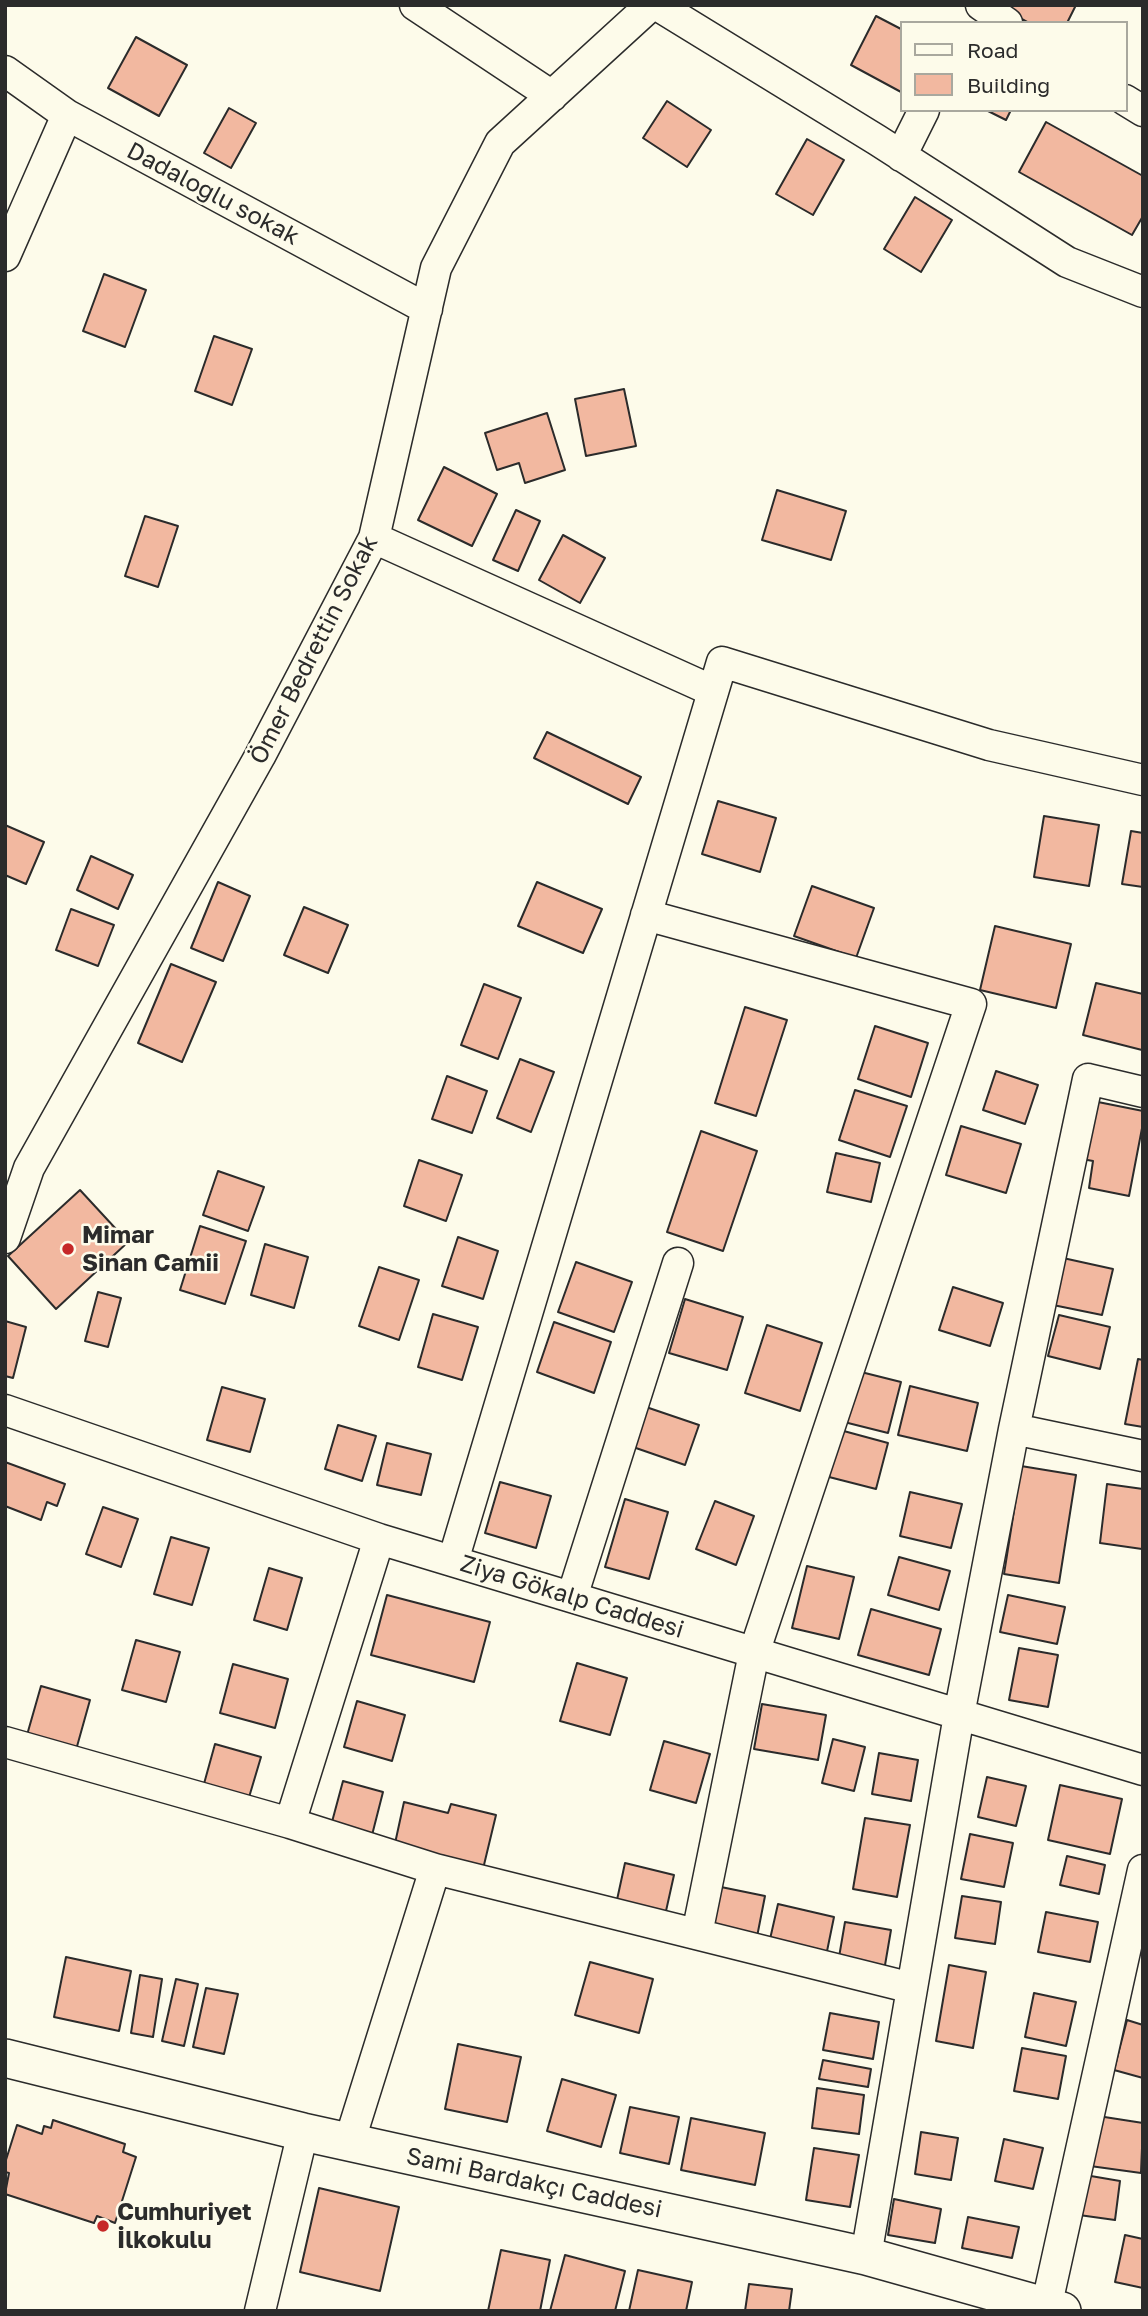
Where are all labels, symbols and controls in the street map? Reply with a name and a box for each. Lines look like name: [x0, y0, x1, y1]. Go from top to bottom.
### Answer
legend: [900, 21, 1127, 112]
text: Road: [967, 37, 1018, 63]
text: Building: [967, 72, 1050, 98]
street label: Dadaloğlu sokak: [122, 136, 304, 252]
street label: Ömer Bedrettin Sokak: [244, 531, 384, 769]
place label: Mimar Sinan Camii: [82, 1221, 219, 1277]
marker: Mimar Sinan Camii: [60, 1241, 76, 1257]
street label: Ziya Gökalp Caddesi: [457, 1549, 687, 1645]
street label: Sami Bardakçı Caddesi: [403, 2142, 665, 2224]
place label: Cumhuriyet İlkokulu: [117, 2198, 252, 2254]
marker: Cumhuriyet İlkokulu: [95, 2218, 111, 2234]

